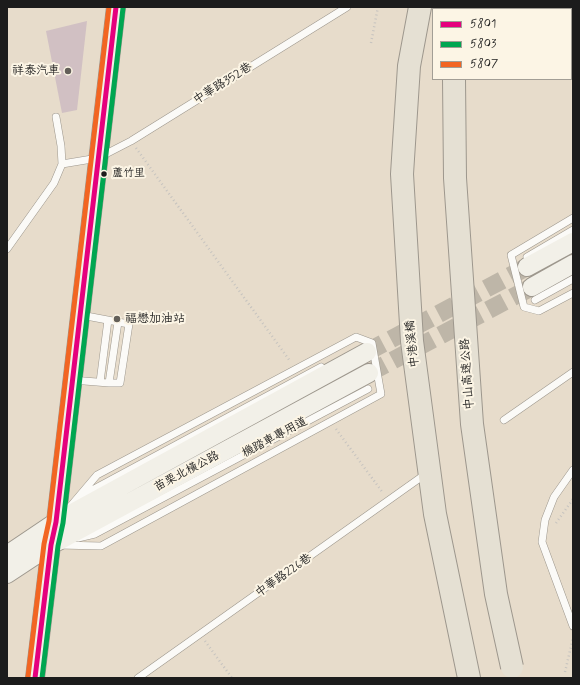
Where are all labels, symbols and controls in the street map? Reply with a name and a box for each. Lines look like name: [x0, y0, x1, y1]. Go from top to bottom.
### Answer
legend: [432, 8, 572, 80]
text: 5801: [470, 16, 496, 32]
text: 5803: [470, 36, 496, 52]
text: 5807: [470, 56, 498, 72]
street label: 中華路352巷: [191, 60, 255, 108]
place label: 祥泰汽車: [12, 64, 60, 78]
marker: 祥泰汽車: [63, 66, 73, 76]
place label: 蘆竹里: [112, 167, 145, 181]
marker: 蘆竹里: [99, 169, 109, 179]
place label: 福懋加油站: [125, 312, 185, 326]
marker: 福懋加油站: [112, 314, 122, 324]
street label: 中港溪橋: [403, 319, 423, 369]
street label: 中山高速公路: [458, 338, 478, 410]
street label: 機踏車專用道: [240, 415, 310, 461]
street label: 苗栗北橫公路: [152, 449, 222, 495]
street label: 中華路226巷: [253, 551, 315, 601]

